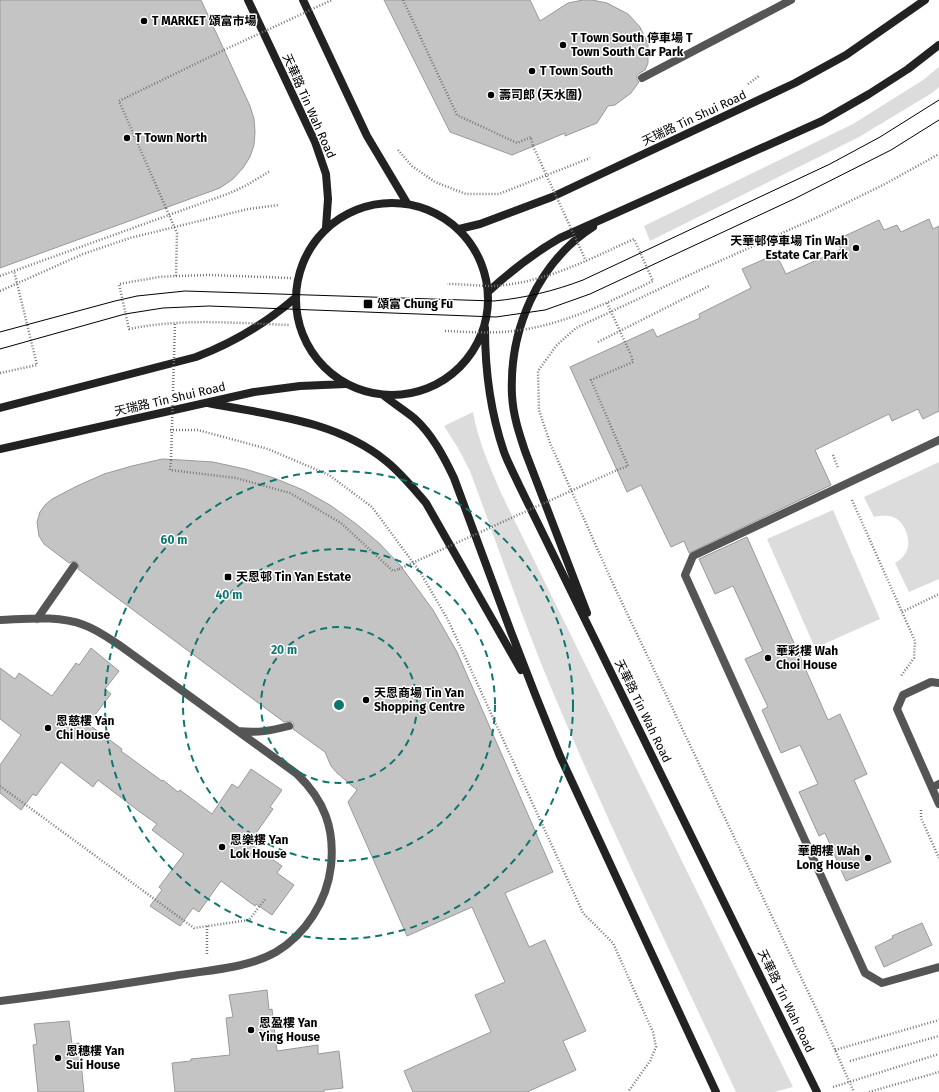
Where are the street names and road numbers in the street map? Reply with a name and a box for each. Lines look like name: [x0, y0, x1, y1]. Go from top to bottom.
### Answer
street label: 天華路 Tin Wah Road: [280, 52, 338, 160]
street label: 天瑞路 Tin Shui Road: [639, 88, 749, 148]
street label: 天瑞路 Tin Shui Road: [113, 379, 227, 419]
street label: 天華路 Tin Wah Road: [612, 657, 674, 765]
street label: 天華路 Tin Wah Road: [755, 947, 817, 1055]

